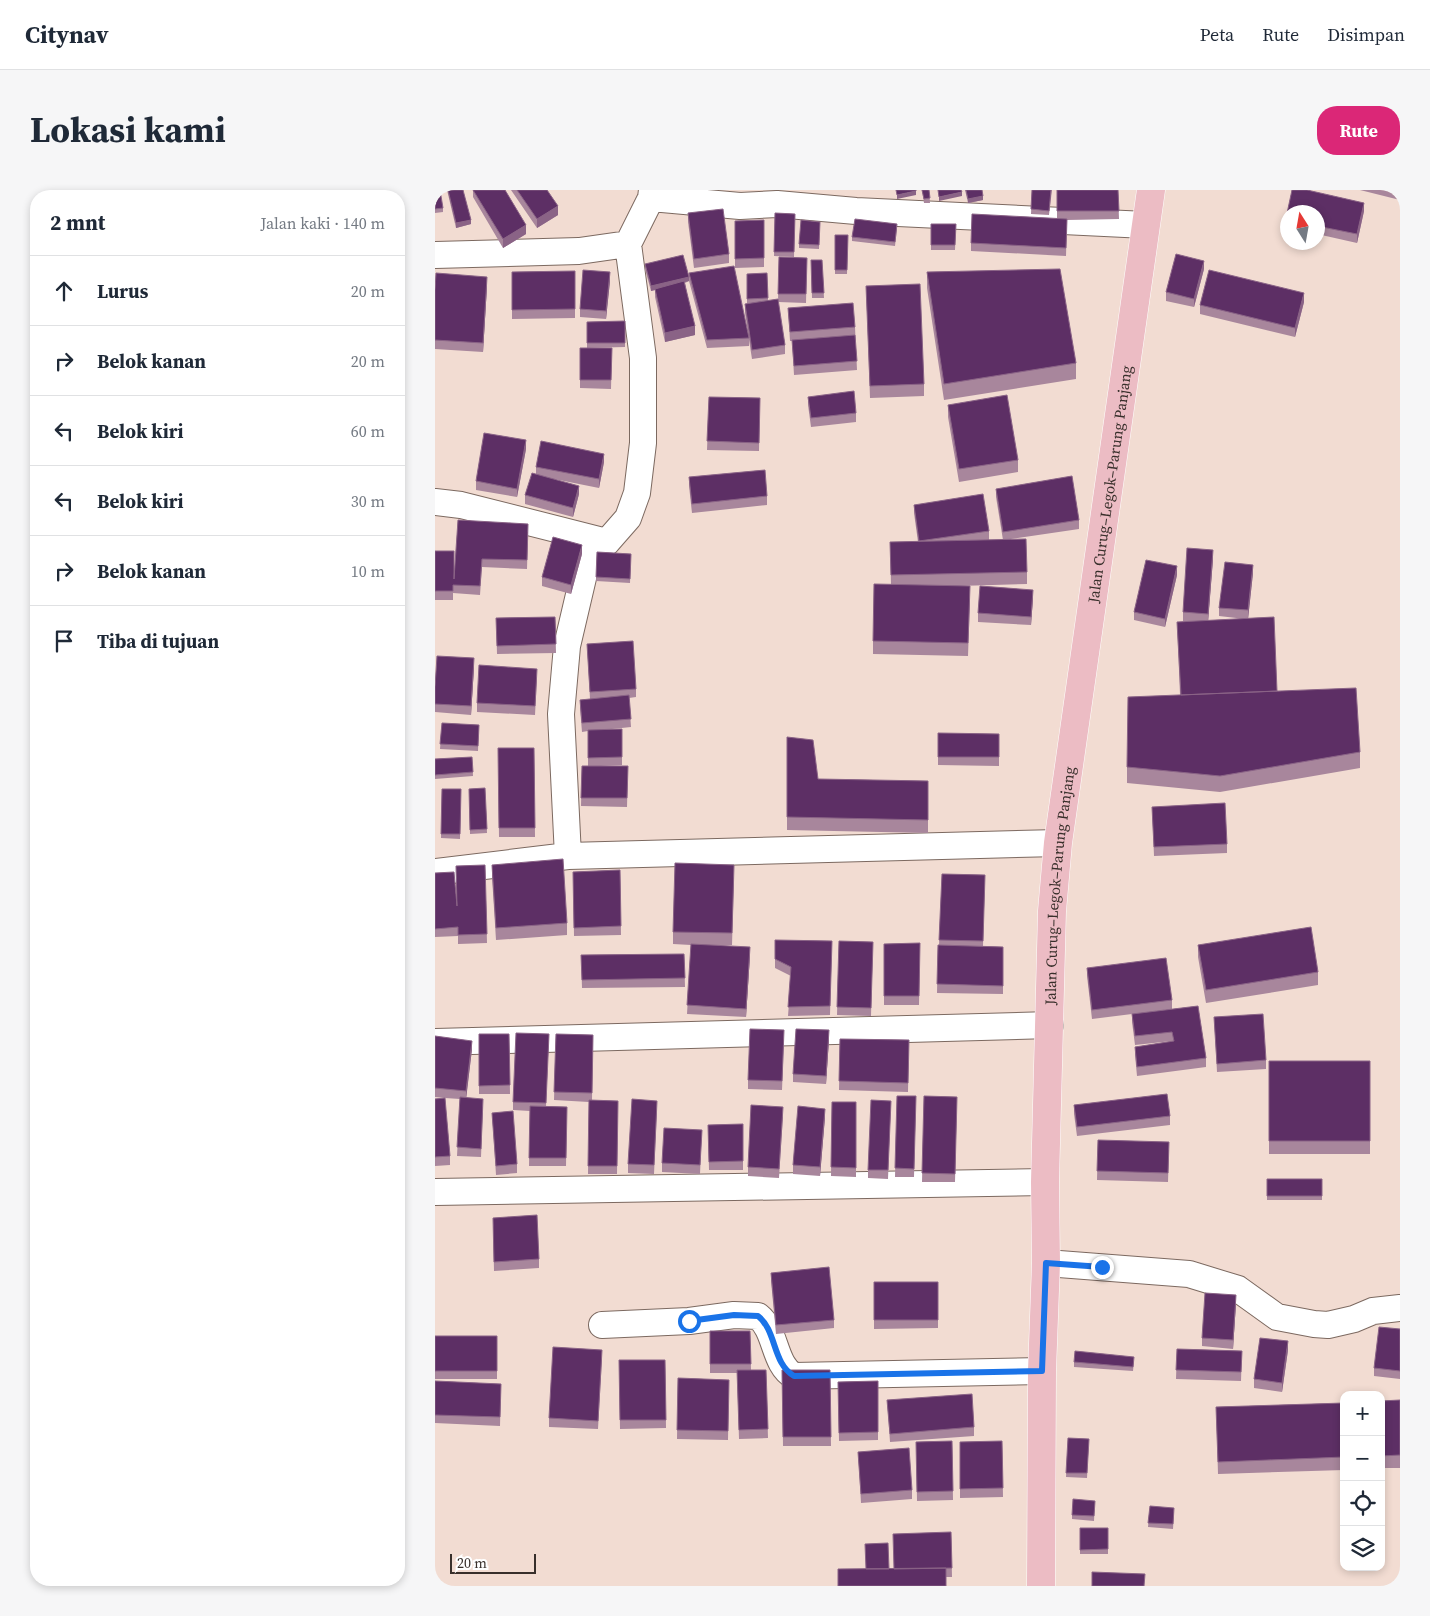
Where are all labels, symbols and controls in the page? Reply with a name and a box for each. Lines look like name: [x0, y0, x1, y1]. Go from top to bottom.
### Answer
text: Citynav: [25, 18, 109, 51]
text: Peta: [1200, 22, 1234, 47]
text: Rute: [1262, 22, 1299, 47]
text: Disimpan: [1327, 22, 1405, 47]
text: Lokasi kami: [30, 106, 226, 154]
button: Rute: [1317, 106, 1400, 155]
north arrow: [1280, 205, 1325, 250]
text: 2 mnt: [50, 208, 105, 237]
text: Jalan kaki · 140 m: [260, 212, 385, 234]
icon: ahead: [50, 277, 78, 305]
text: Lurus: [97, 278, 148, 304]
text: 20 m: [351, 280, 385, 302]
icon: right: [50, 347, 78, 375]
text: Belok kanan: [97, 348, 206, 374]
text: 20 m: [351, 350, 385, 372]
street label: Jalan Curug–Legok–Parung Panjang: [1082, 364, 1136, 605]
icon: left: [50, 417, 78, 445]
text: Belok kiri: [97, 418, 184, 444]
text: 60 m: [351, 420, 385, 442]
icon: left: [50, 487, 78, 515]
text: Belok kiri: [97, 488, 184, 514]
text: 30 m: [351, 490, 385, 512]
icon: right: [50, 557, 78, 585]
text: Belok kanan: [97, 558, 206, 584]
text: 10 m: [351, 560, 385, 582]
icon: arrive: [50, 627, 78, 655]
text: Tiba di tujuan: [97, 628, 219, 654]
street label: Jalan Curug–Legok–Parung Panjang: [1039, 765, 1079, 1006]
route end: [1091, 1256, 1114, 1279]
route start: [678, 1310, 701, 1333]
map controls: [1340, 1391, 1385, 1571]
button: +: [1340, 1391, 1385, 1436]
button: −: [1340, 1436, 1385, 1481]
button: locate: [1340, 1481, 1385, 1526]
button: layers: [1340, 1526, 1385, 1571]
scale bar: [450, 1551, 536, 1574]
text: 20 m: [457, 1553, 487, 1573]

